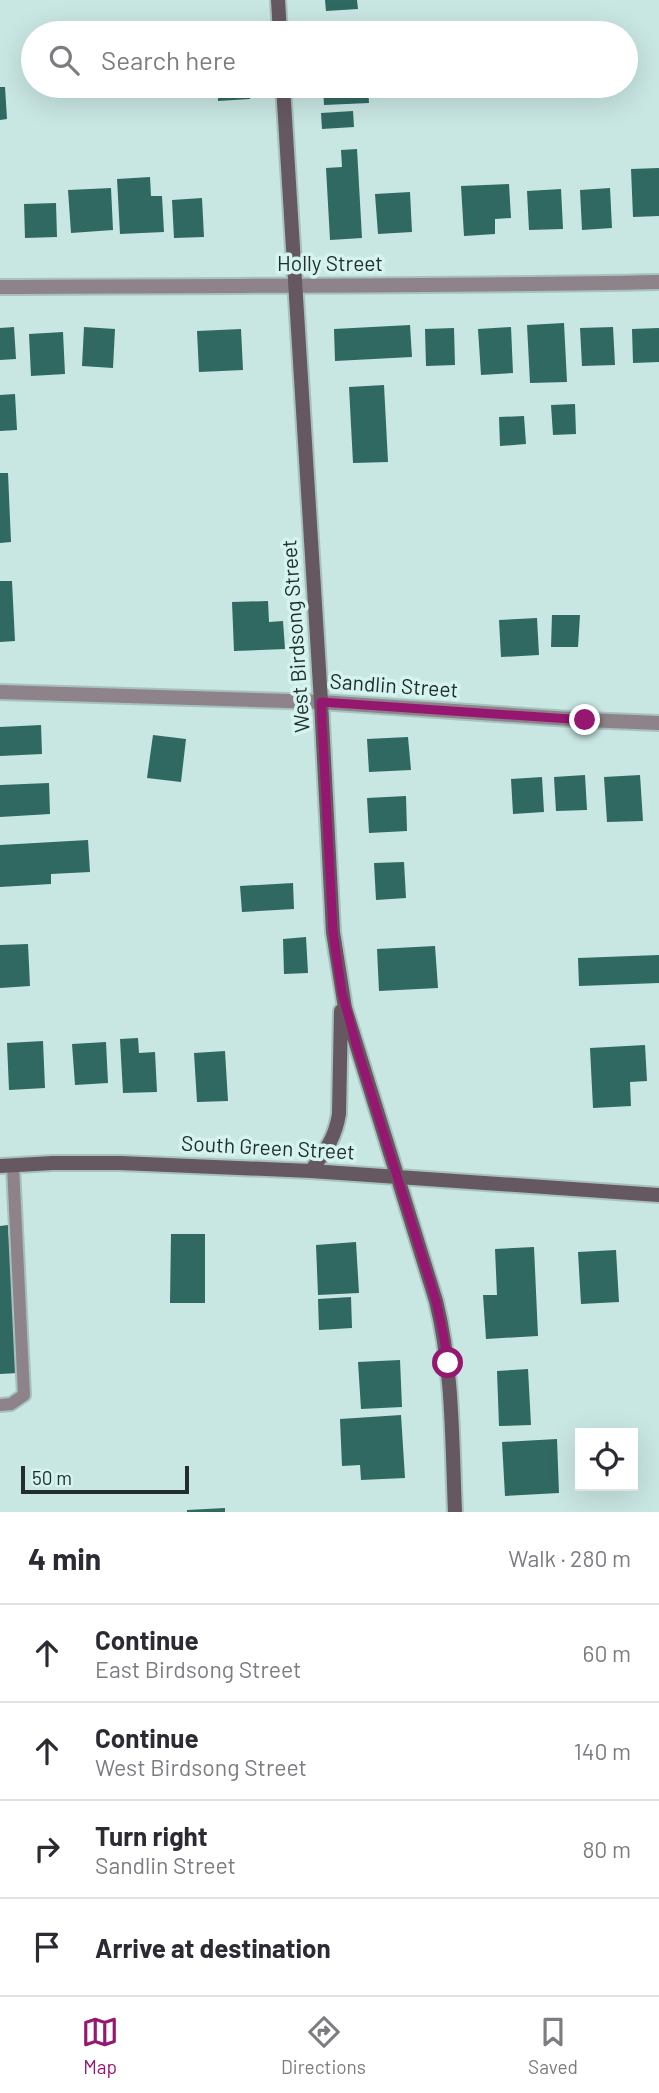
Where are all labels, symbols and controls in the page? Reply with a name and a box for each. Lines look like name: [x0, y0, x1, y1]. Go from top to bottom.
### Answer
search box: [21, 21, 638, 98]
icon: search: [45, 41, 83, 79]
text: Search here: [101, 44, 236, 75]
street label: Holly Street: [277, 250, 383, 275]
street label: West Birdsong Street: [275, 539, 314, 733]
street label: Sandlin Street: [329, 668, 459, 701]
route end: [569, 704, 600, 735]
street label: South Green Street: [181, 1129, 356, 1164]
route start: [432, 1347, 463, 1378]
map controls: [575, 1428, 638, 1491]
button: locate: [575, 1428, 638, 1491]
scale bar: [21, 1463, 189, 1495]
text: 50 m: [32, 1466, 72, 1489]
text: 4 min: [28, 1540, 101, 1576]
text: Walk · 280 m: [508, 1544, 631, 1572]
text: Continue: [95, 1624, 199, 1655]
icon: ahead: [28, 1634, 66, 1672]
text: 60 m: [583, 1639, 631, 1667]
text: East Birdsong Street: [95, 1655, 301, 1683]
text: Continue: [95, 1722, 199, 1753]
icon: ahead: [28, 1732, 66, 1770]
text: 140 m: [574, 1737, 631, 1765]
text: West Birdsong Street: [95, 1753, 307, 1781]
text: Turn right: [95, 1820, 208, 1851]
icon: right: [28, 1830, 66, 1868]
text: 80 m: [582, 1835, 631, 1863]
text: Sandlin Street: [95, 1851, 236, 1879]
icon: arrive: [28, 1928, 66, 1966]
text: Arrive at destination: [95, 1932, 331, 1963]
tab: Map: [81, 2013, 119, 2078]
tab: Directions: [281, 2013, 366, 2078]
tab: Saved: [528, 2013, 578, 2078]

